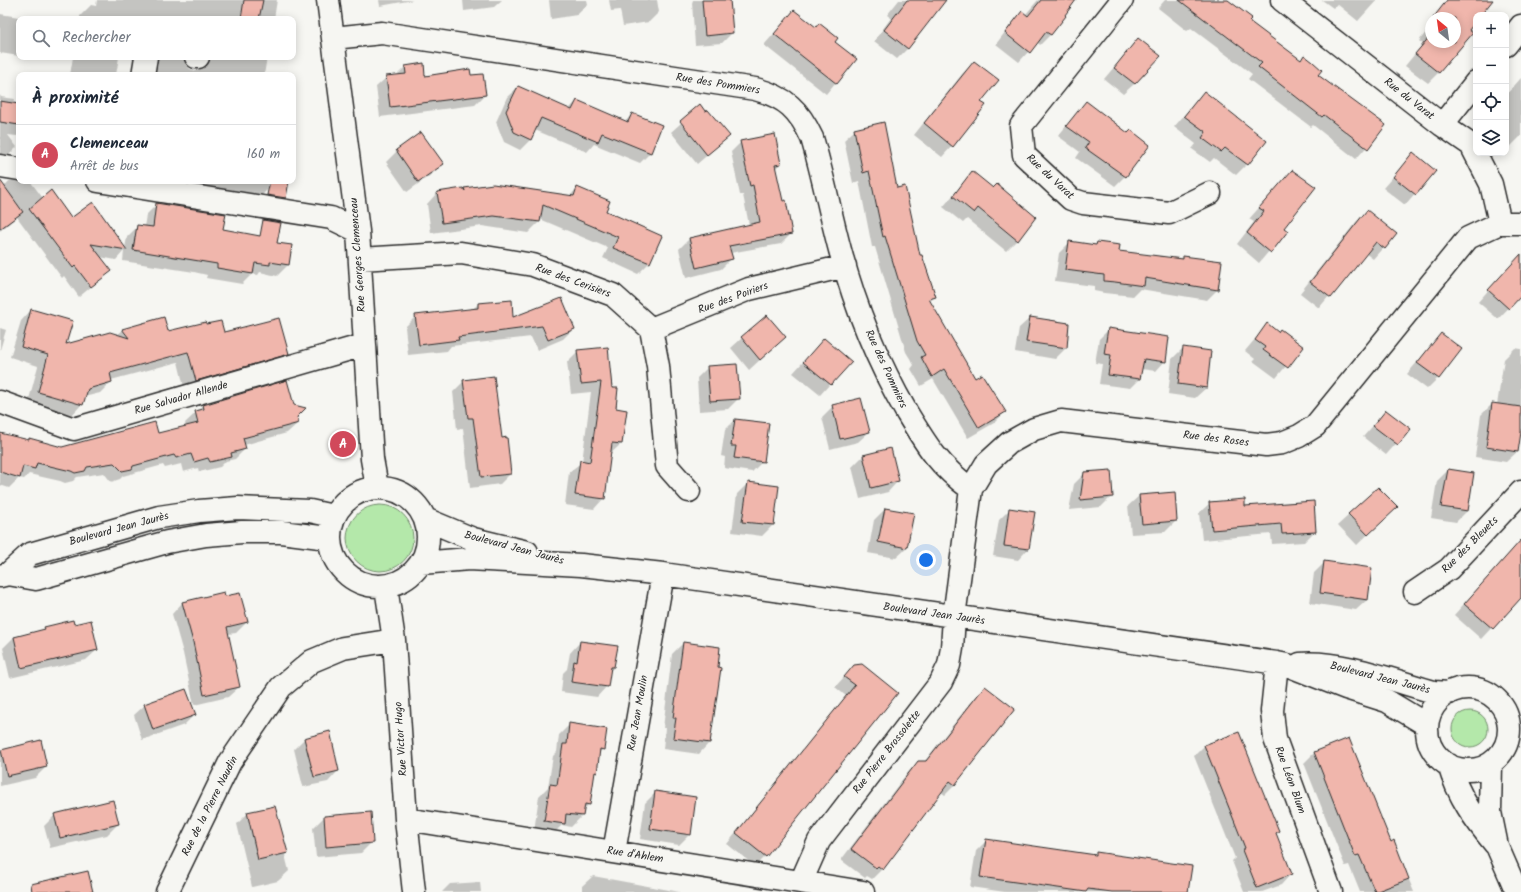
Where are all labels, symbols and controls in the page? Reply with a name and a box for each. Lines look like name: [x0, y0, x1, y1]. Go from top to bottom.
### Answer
north arrow: [1425, 12, 1461, 48]
map controls: [1473, 12, 1509, 156]
button: +: [1473, 12, 1509, 48]
search box: [16, 16, 296, 60]
text: Rechercher: [62, 26, 130, 50]
icon: search: [30, 27, 52, 49]
button: −: [1473, 48, 1509, 84]
street label: Rue des Pommiers: [675, 68, 762, 100]
street label: Rue du Varat: [1380, 73, 1439, 125]
button: locate: [1473, 84, 1509, 120]
text: À proximité: [32, 85, 119, 112]
button: layers: [1473, 120, 1509, 156]
text: Clemenceau: [70, 132, 148, 156]
text: A: [41, 144, 49, 165]
text: 160 m: [247, 144, 280, 165]
street label: Rue du Varat: [1022, 150, 1079, 205]
text: Arrêt de bus: [70, 156, 139, 177]
street label: Rue Georges Clemenceau: [345, 196, 371, 313]
street label: Rue des Cerisiers: [533, 259, 613, 303]
street label: Rue des Poiriers: [695, 277, 771, 319]
street label: Rue des Pommiers: [860, 327, 912, 412]
street label: Rue Salvador Allende: [132, 376, 230, 420]
street label: Rue des Roses: [1182, 426, 1250, 452]
pin: A: [330, 429, 356, 459]
street label: Boulevard Jean Jaurès: [67, 507, 171, 551]
street label: Rue des Bleuets: [1437, 512, 1503, 578]
street label: Boulevard Jean Jaurès: [462, 526, 566, 570]
your location: [916, 550, 936, 570]
street label: Boulevard Jean Jaurès: [882, 598, 986, 630]
street label: Boulevard Jean Jaurès: [1328, 657, 1432, 699]
street label: Rue Jean Moulin: [622, 674, 654, 752]
street label: Rue Victor Hugo: [389, 701, 413, 777]
street label: Rue Pierre Brossolette: [848, 706, 926, 798]
street label: Rue Léon Blum: [1269, 744, 1311, 817]
street label: Rue de la Pierre Naudin: [177, 753, 243, 859]
street label: Rue d'Ahlem: [605, 842, 665, 868]

